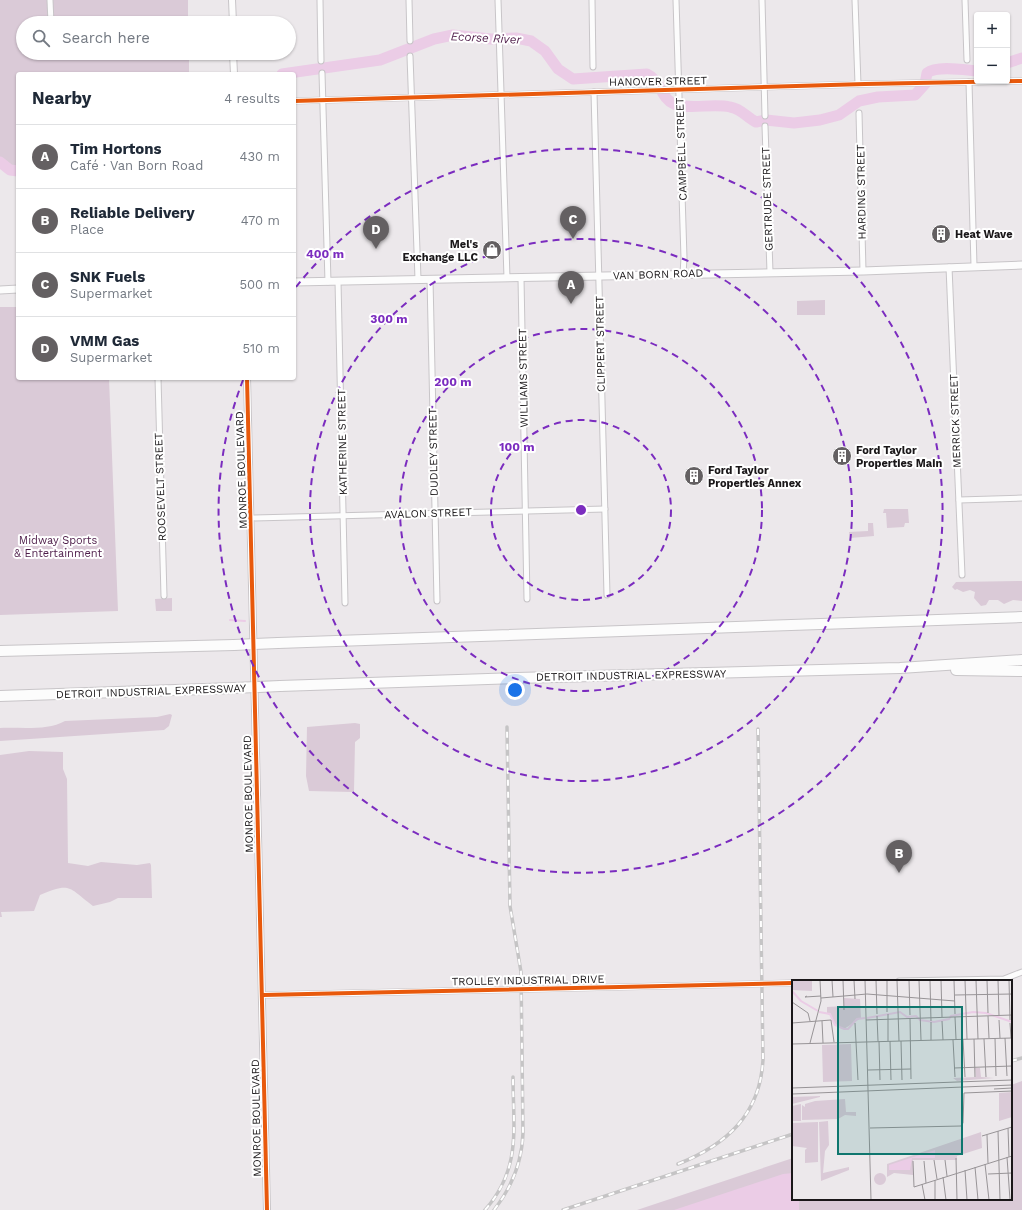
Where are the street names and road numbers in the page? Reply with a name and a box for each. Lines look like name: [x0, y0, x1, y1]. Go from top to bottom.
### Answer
street label: HANOVER STREET: [609, 74, 707, 89]
street label: CAMPBELL STREET: [673, 97, 690, 201]
street label: HARDING STREET: [854, 144, 869, 240]
street label: GERTRUDE STREET: [759, 146, 776, 251]
street label: VAN BORN ROAD: [613, 266, 704, 283]
street label: CLIPPERT STREET: [593, 295, 608, 392]
street label: WILLIAMS STREET: [516, 328, 531, 428]
street label: MERRICK STREET: [947, 373, 964, 468]
street label: KATHERINE STREET: [335, 389, 350, 495]
street label: DUDLEY STREET: [426, 407, 441, 496]
street label: MONROE BOULEVARD: [233, 411, 250, 529]
street label: ROOSEVELT STREET: [152, 432, 169, 541]
street label: AVALON STREET: [384, 505, 473, 522]
street label: DETROIT INDUSTRIAL EXPRESSWAY: [536, 667, 727, 684]
street label: DETROIT INDUSTRIAL EXPRESSWAY: [56, 682, 247, 701]
street label: MONROE BOULEVARD: [241, 735, 256, 853]
street label: TROLLEY INDUSTRIAL DRIVE: [452, 973, 605, 988]
street label: MONROE BOULEVARD: [249, 1059, 264, 1177]

